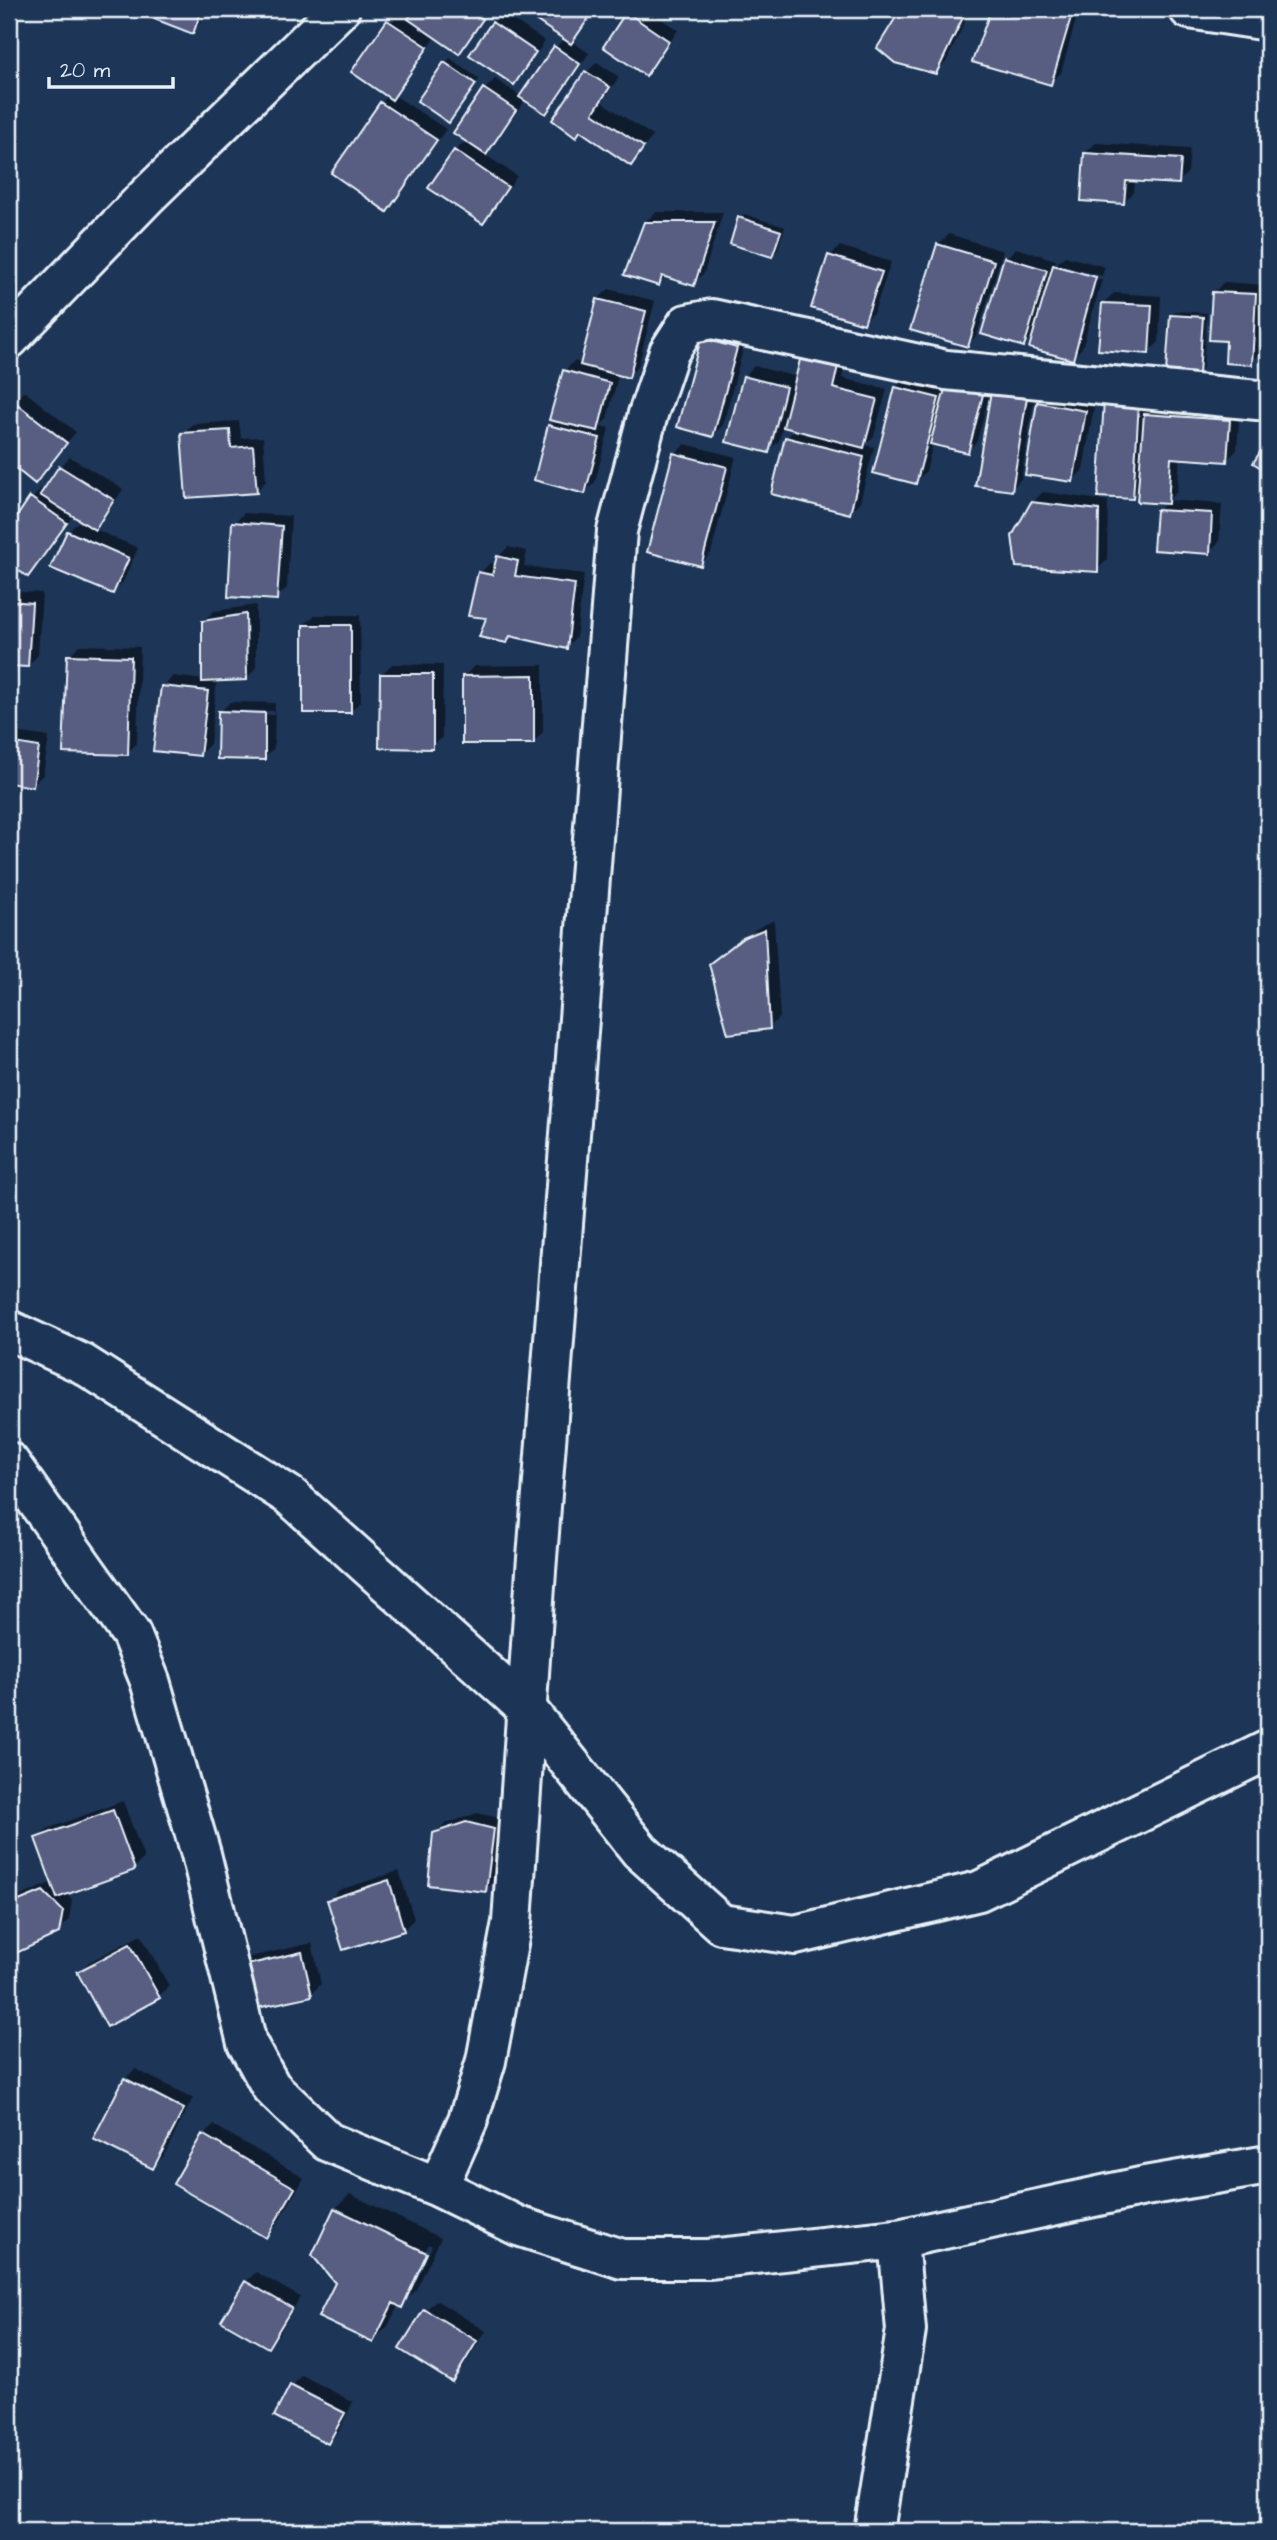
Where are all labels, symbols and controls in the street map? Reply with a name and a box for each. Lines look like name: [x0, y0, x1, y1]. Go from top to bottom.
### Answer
scale bar: [49, 46, 173, 90]
text: 20 m: [60, 56, 111, 85]

